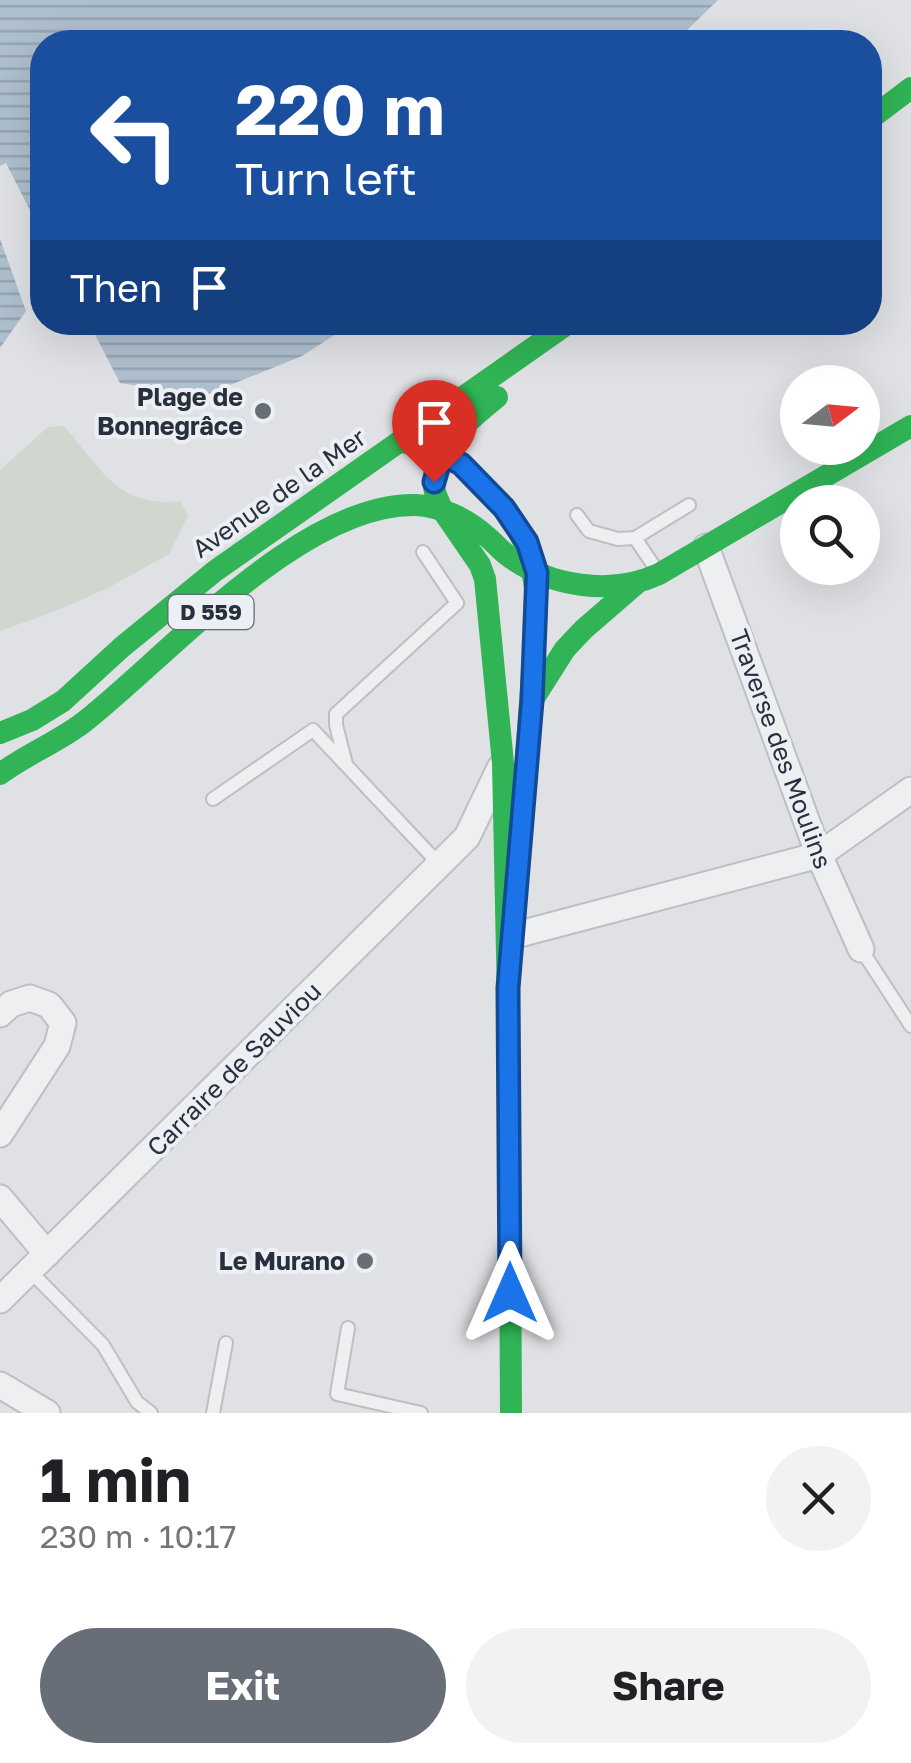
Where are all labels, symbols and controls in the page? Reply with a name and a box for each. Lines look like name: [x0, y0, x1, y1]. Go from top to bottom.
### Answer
text: 220 m: [235, 66, 445, 150]
icon: left: [70, 70, 200, 200]
text: Turn left: [235, 151, 417, 205]
icon: arrive: [182, 260, 237, 315]
text: Then: [70, 265, 162, 310]
north arrow: [780, 365, 880, 465]
map controls: [780, 365, 880, 585]
pin: [392, 380, 477, 483]
place label: Plage de Bonnegrâce: [97, 381, 243, 441]
icon: arrive: [407, 395, 462, 450]
marker: Plage de Bonnegrâce: [252, 400, 274, 422]
street label: Avenue de la Mer: [186, 421, 372, 564]
button: search: [780, 485, 880, 585]
road number: D 559: [168, 595, 254, 629]
street label: Traverse des Moulins: [724, 625, 839, 873]
street label: Carraire de Sauviou: [140, 975, 327, 1162]
position arrow: [458, 1241, 562, 1345]
place label: Le Murano: [219, 1245, 345, 1276]
marker: Le Murano: [354, 1250, 376, 1272]
text: 1 min: [40, 1443, 191, 1515]
button: close: [766, 1446, 871, 1551]
text: 230 m · 10:17: [40, 1517, 236, 1555]
button: Exit: [40, 1628, 446, 1743]
button: Share: [466, 1628, 871, 1743]

